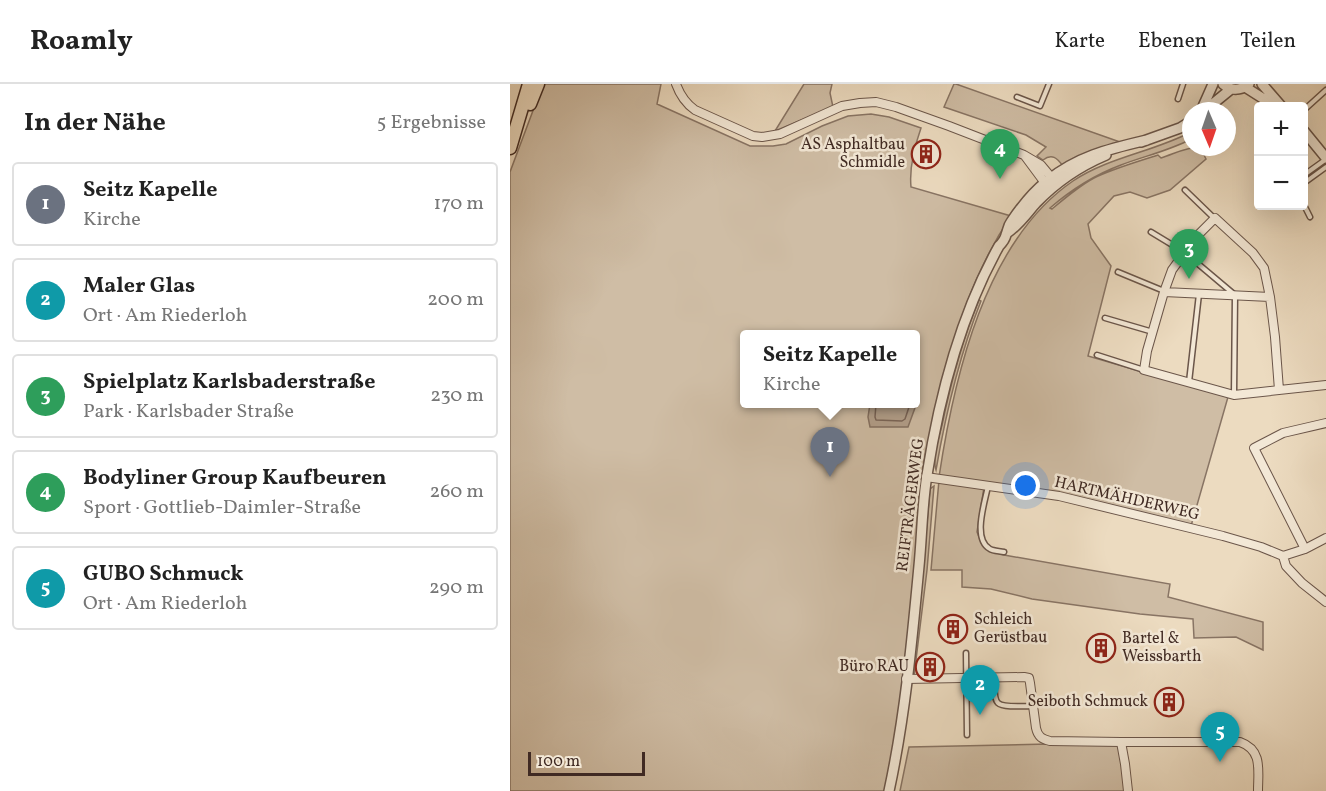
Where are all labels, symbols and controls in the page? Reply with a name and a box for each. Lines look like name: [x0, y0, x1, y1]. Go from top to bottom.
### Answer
text: Roamly: [30, 22, 133, 61]
text: Karte: [1054, 27, 1105, 56]
text: Ebenen: [1138, 27, 1207, 56]
text: Teilen: [1240, 27, 1296, 56]
north arrow: [1182, 102, 1236, 156]
map controls: [1254, 102, 1308, 210]
button: +: [1254, 102, 1308, 156]
text: In der Nähe: [24, 105, 166, 141]
text: 5 Ergebnisse: [377, 109, 486, 137]
pin: 4: [980, 130, 1020, 179]
place label: AS Asphaltbau Schmidle: [801, 134, 905, 174]
building icon: AS Asphaltbau Schmidle: [910, 138, 942, 170]
button: −: [1254, 156, 1308, 210]
text: Seitz Kapelle: [83, 175, 217, 206]
text: 1: [41, 190, 50, 218]
text: 170 m: [434, 190, 484, 218]
text: Kirche: [83, 206, 141, 234]
pin: 3: [1170, 230, 1208, 279]
text: Maler Glas: [83, 271, 195, 302]
text: 2: [40, 286, 51, 314]
text: 200 m: [427, 286, 484, 314]
text: Ort · Am Riederloh: [83, 302, 247, 330]
popup: [740, 330, 920, 408]
text: Seitz Kapelle: [763, 340, 897, 371]
text: Spielplatz Karlsbaderstraße: [83, 367, 375, 398]
text: Kirche: [763, 371, 821, 399]
text: 3: [40, 382, 51, 410]
text: 230 m: [430, 382, 484, 410]
text: Park · Karlsbader Straße: [83, 398, 294, 426]
pin: 1: [810, 428, 850, 477]
street label: REIFTRÄGERWEG: [892, 437, 930, 573]
text: Bodyliner Group Kaufbeuren: [83, 463, 387, 494]
your location: [1011, 471, 1040, 500]
street label: HARTMÄHDERWEG: [1052, 472, 1202, 526]
text: 4: [39, 478, 52, 506]
text: 260 m: [429, 478, 484, 506]
text: Sport · Gottlieb-Daimler-Straße: [83, 494, 361, 522]
text: GUBO Schmuck: [83, 559, 244, 590]
text: 5: [41, 574, 50, 602]
text: 290 m: [429, 574, 484, 602]
text: Ort · Am Riederloh: [83, 590, 247, 618]
place label: Schleich Gerüstbau: [974, 609, 1047, 649]
building icon: Schleich Gerüstbau: [937, 613, 969, 645]
place label: Bartel & Weissbarth: [1122, 628, 1201, 668]
building icon: Bartel & Weissbarth: [1085, 632, 1117, 664]
building icon: Büro RAU: [914, 651, 946, 683]
place label: Büro RAU: [839, 656, 909, 678]
pin: 2: [960, 666, 1000, 715]
building icon: Seiboth Schmuck: [1153, 686, 1185, 718]
place label: Seiboth Schmuck: [1027, 691, 1148, 713]
pin: 5: [1200, 712, 1240, 762]
scale bar: [528, 749, 645, 776]
text: 100 m: [537, 751, 580, 773]

